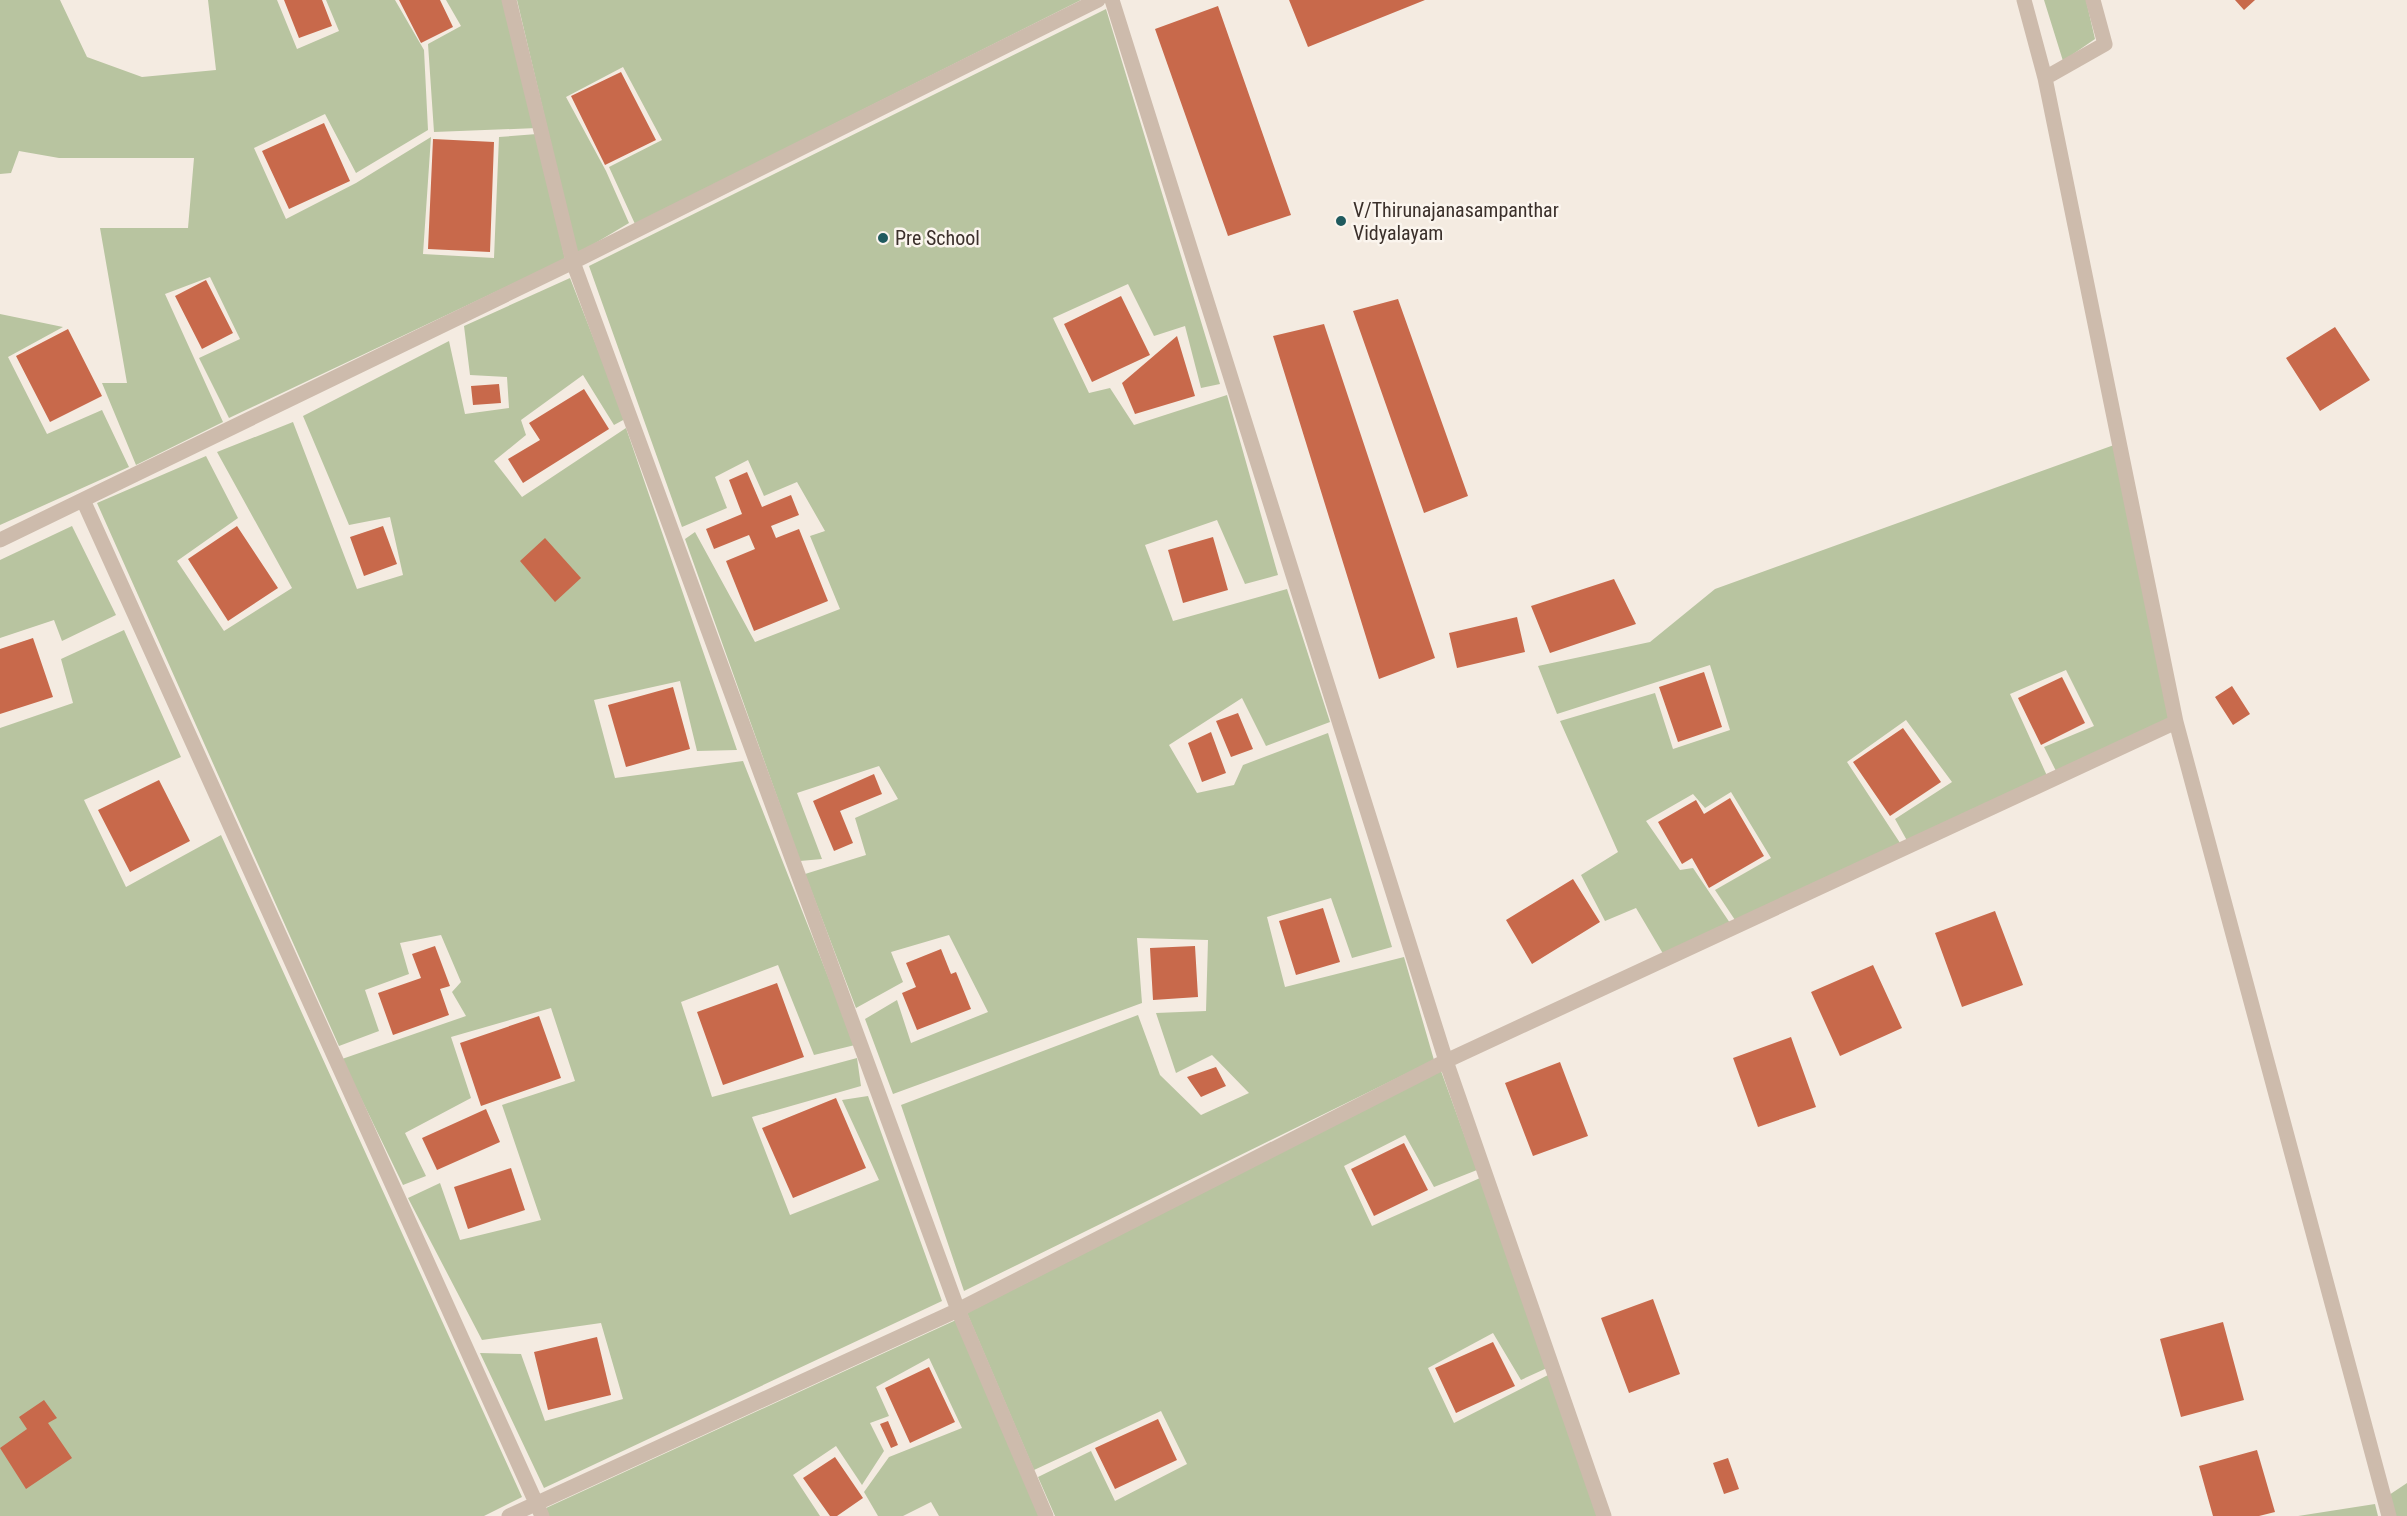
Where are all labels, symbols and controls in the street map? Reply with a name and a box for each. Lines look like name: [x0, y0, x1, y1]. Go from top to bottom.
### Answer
place label: V/Thirunajanasampanthar Vidyalayam: [1353, 198, 1559, 245]
marker: V/Thirunajanasampanthar Vidyalayam: [1334, 214, 1348, 228]
place label: Pre School: [895, 226, 980, 250]
marker: Pre School: [876, 231, 890, 245]

